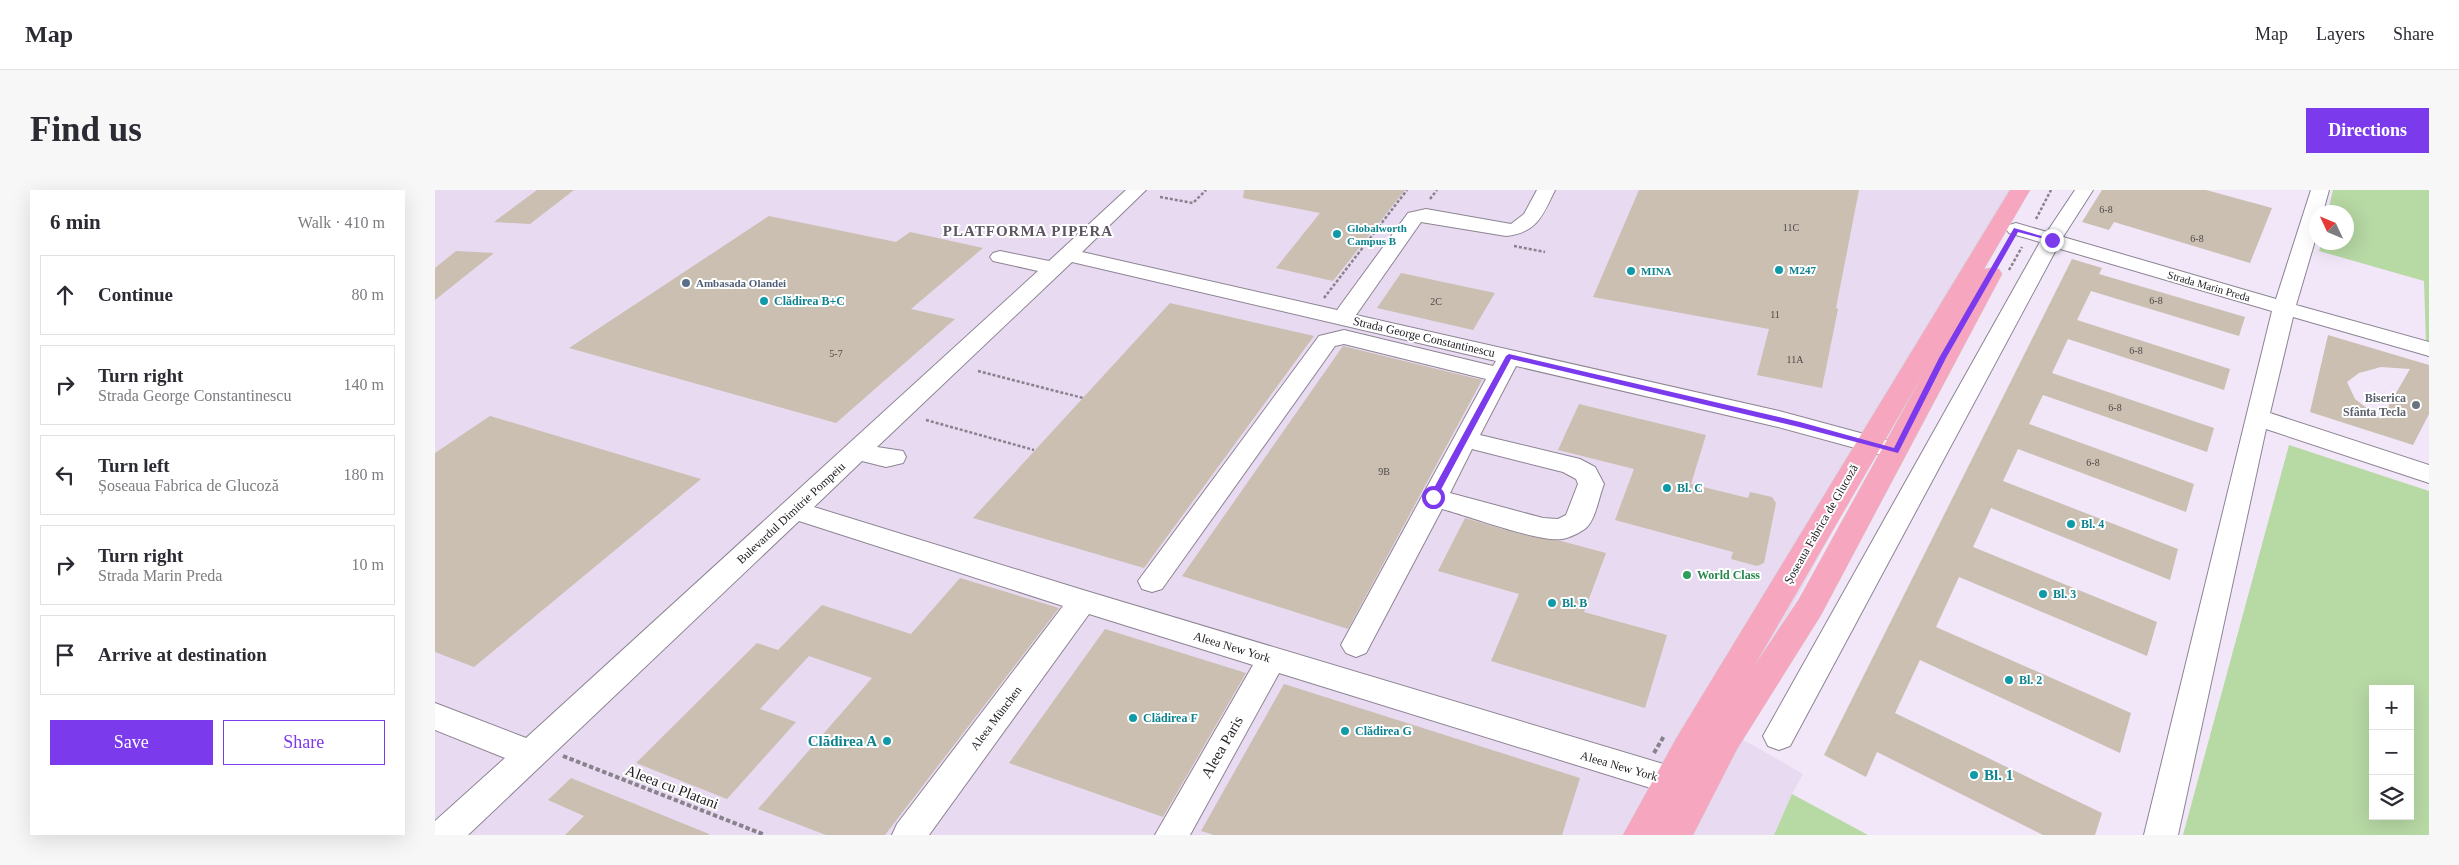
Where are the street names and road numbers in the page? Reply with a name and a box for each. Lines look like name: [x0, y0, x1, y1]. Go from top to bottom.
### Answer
street label: Strada Marin Preda: [2166, 268, 2252, 304]
street label: Strada George Constantinescu: [1352, 314, 1496, 360]
street label: Bulevardul Dimitrie Pompeiu: [734, 459, 848, 567]
street label: Șoseaua Fabrica de Glucoză: [1781, 461, 1861, 586]
street label: Aleea New York: [1192, 629, 1272, 665]
street label: Aleea München: [967, 683, 1025, 753]
street label: Aleea Paris: [1198, 713, 1246, 781]
street label: Aleea New York: [1579, 748, 1659, 784]
street label: Aleea cu Platani: [623, 762, 721, 812]

